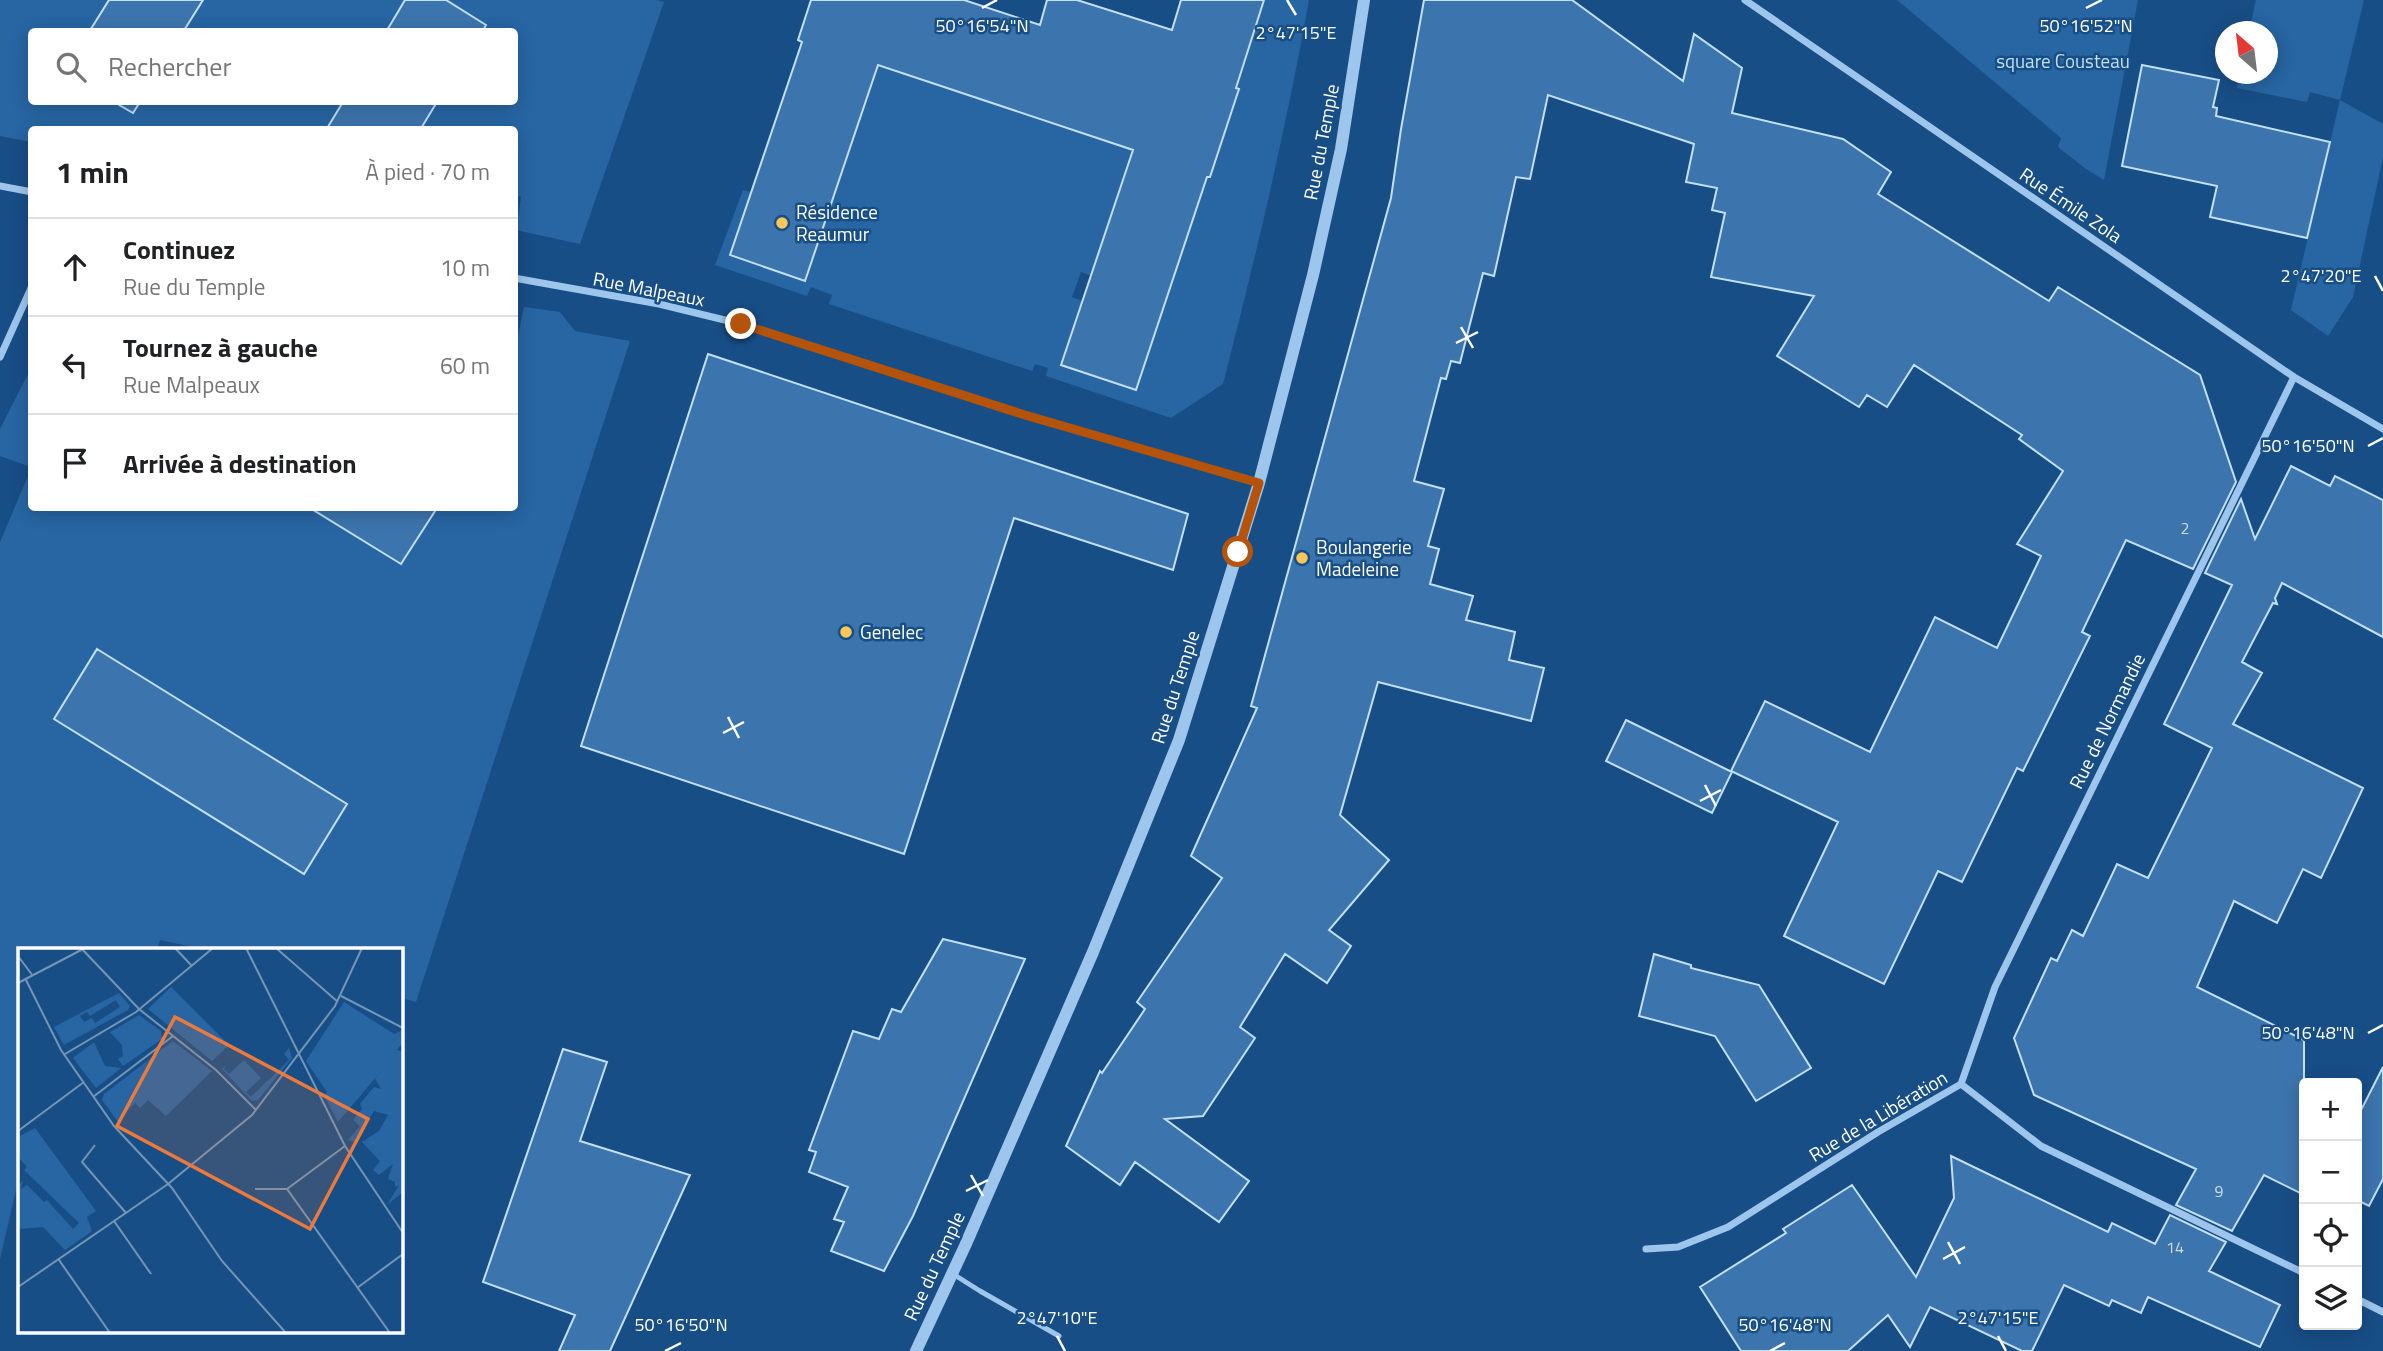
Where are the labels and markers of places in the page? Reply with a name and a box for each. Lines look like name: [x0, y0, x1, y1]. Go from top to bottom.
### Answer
place label: Résidence Reaumur: [796, 197, 878, 248]
marker: Résidence Reaumur: [774, 215, 790, 231]
place label: Boulangerie Madeleine: [1316, 532, 1412, 583]
marker: Boulangerie Madeleine: [1294, 550, 1310, 566]
place label: Genelec: [860, 617, 923, 646]
marker: Genelec: [838, 624, 854, 640]

